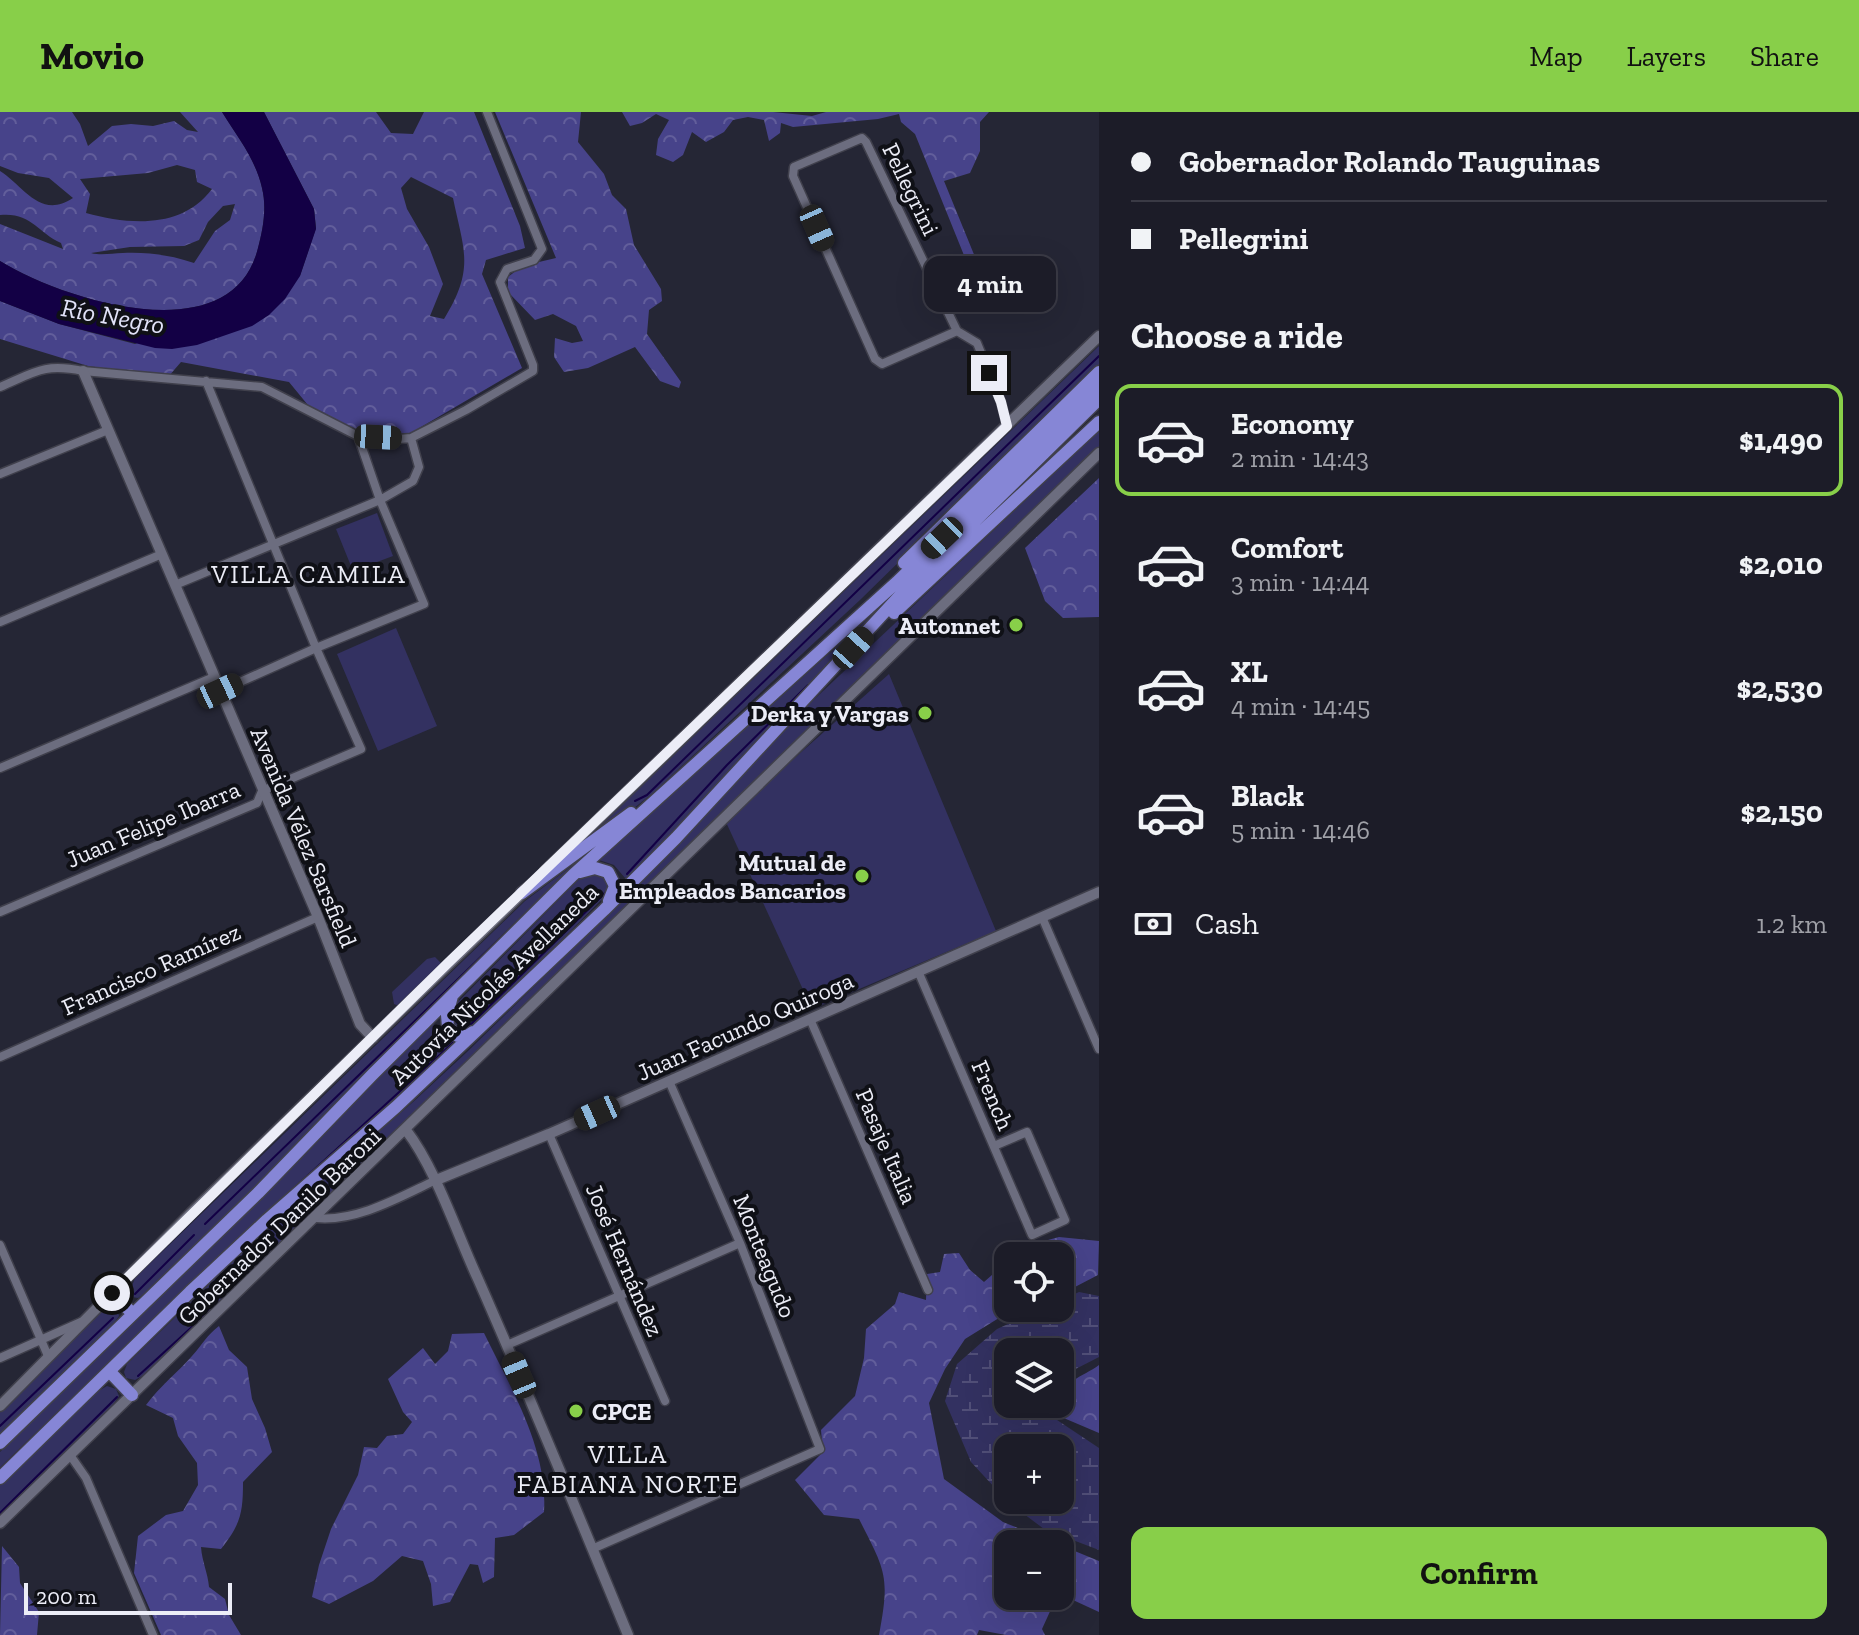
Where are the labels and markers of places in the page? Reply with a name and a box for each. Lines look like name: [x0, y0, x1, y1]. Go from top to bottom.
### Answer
place label: Autonnet: [898, 611, 1000, 640]
marker: Autonnet: [1007, 616, 1025, 634]
place label: Derka y Vargas: [751, 699, 909, 728]
marker: Derka y Vargas: [916, 704, 934, 722]
place label: Mutual de Empleados Bancarios: [619, 848, 846, 905]
marker: Mutual de Empleados Bancarios: [853, 867, 871, 885]
place label: CPCE: [592, 1397, 652, 1426]
marker: CPCE: [567, 1402, 585, 1420]

